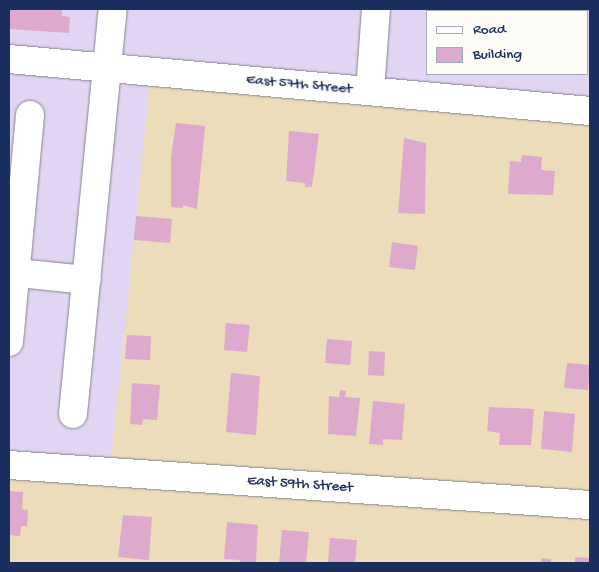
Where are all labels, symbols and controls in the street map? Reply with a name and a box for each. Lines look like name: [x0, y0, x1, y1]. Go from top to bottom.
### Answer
legend: [426, 10, 589, 75]
text: Road: [473, 21, 506, 39]
text: Building: [473, 46, 522, 64]
street label: East 57th Street: [245, 71, 353, 99]
street label: East 59th Street: [246, 472, 354, 498]

